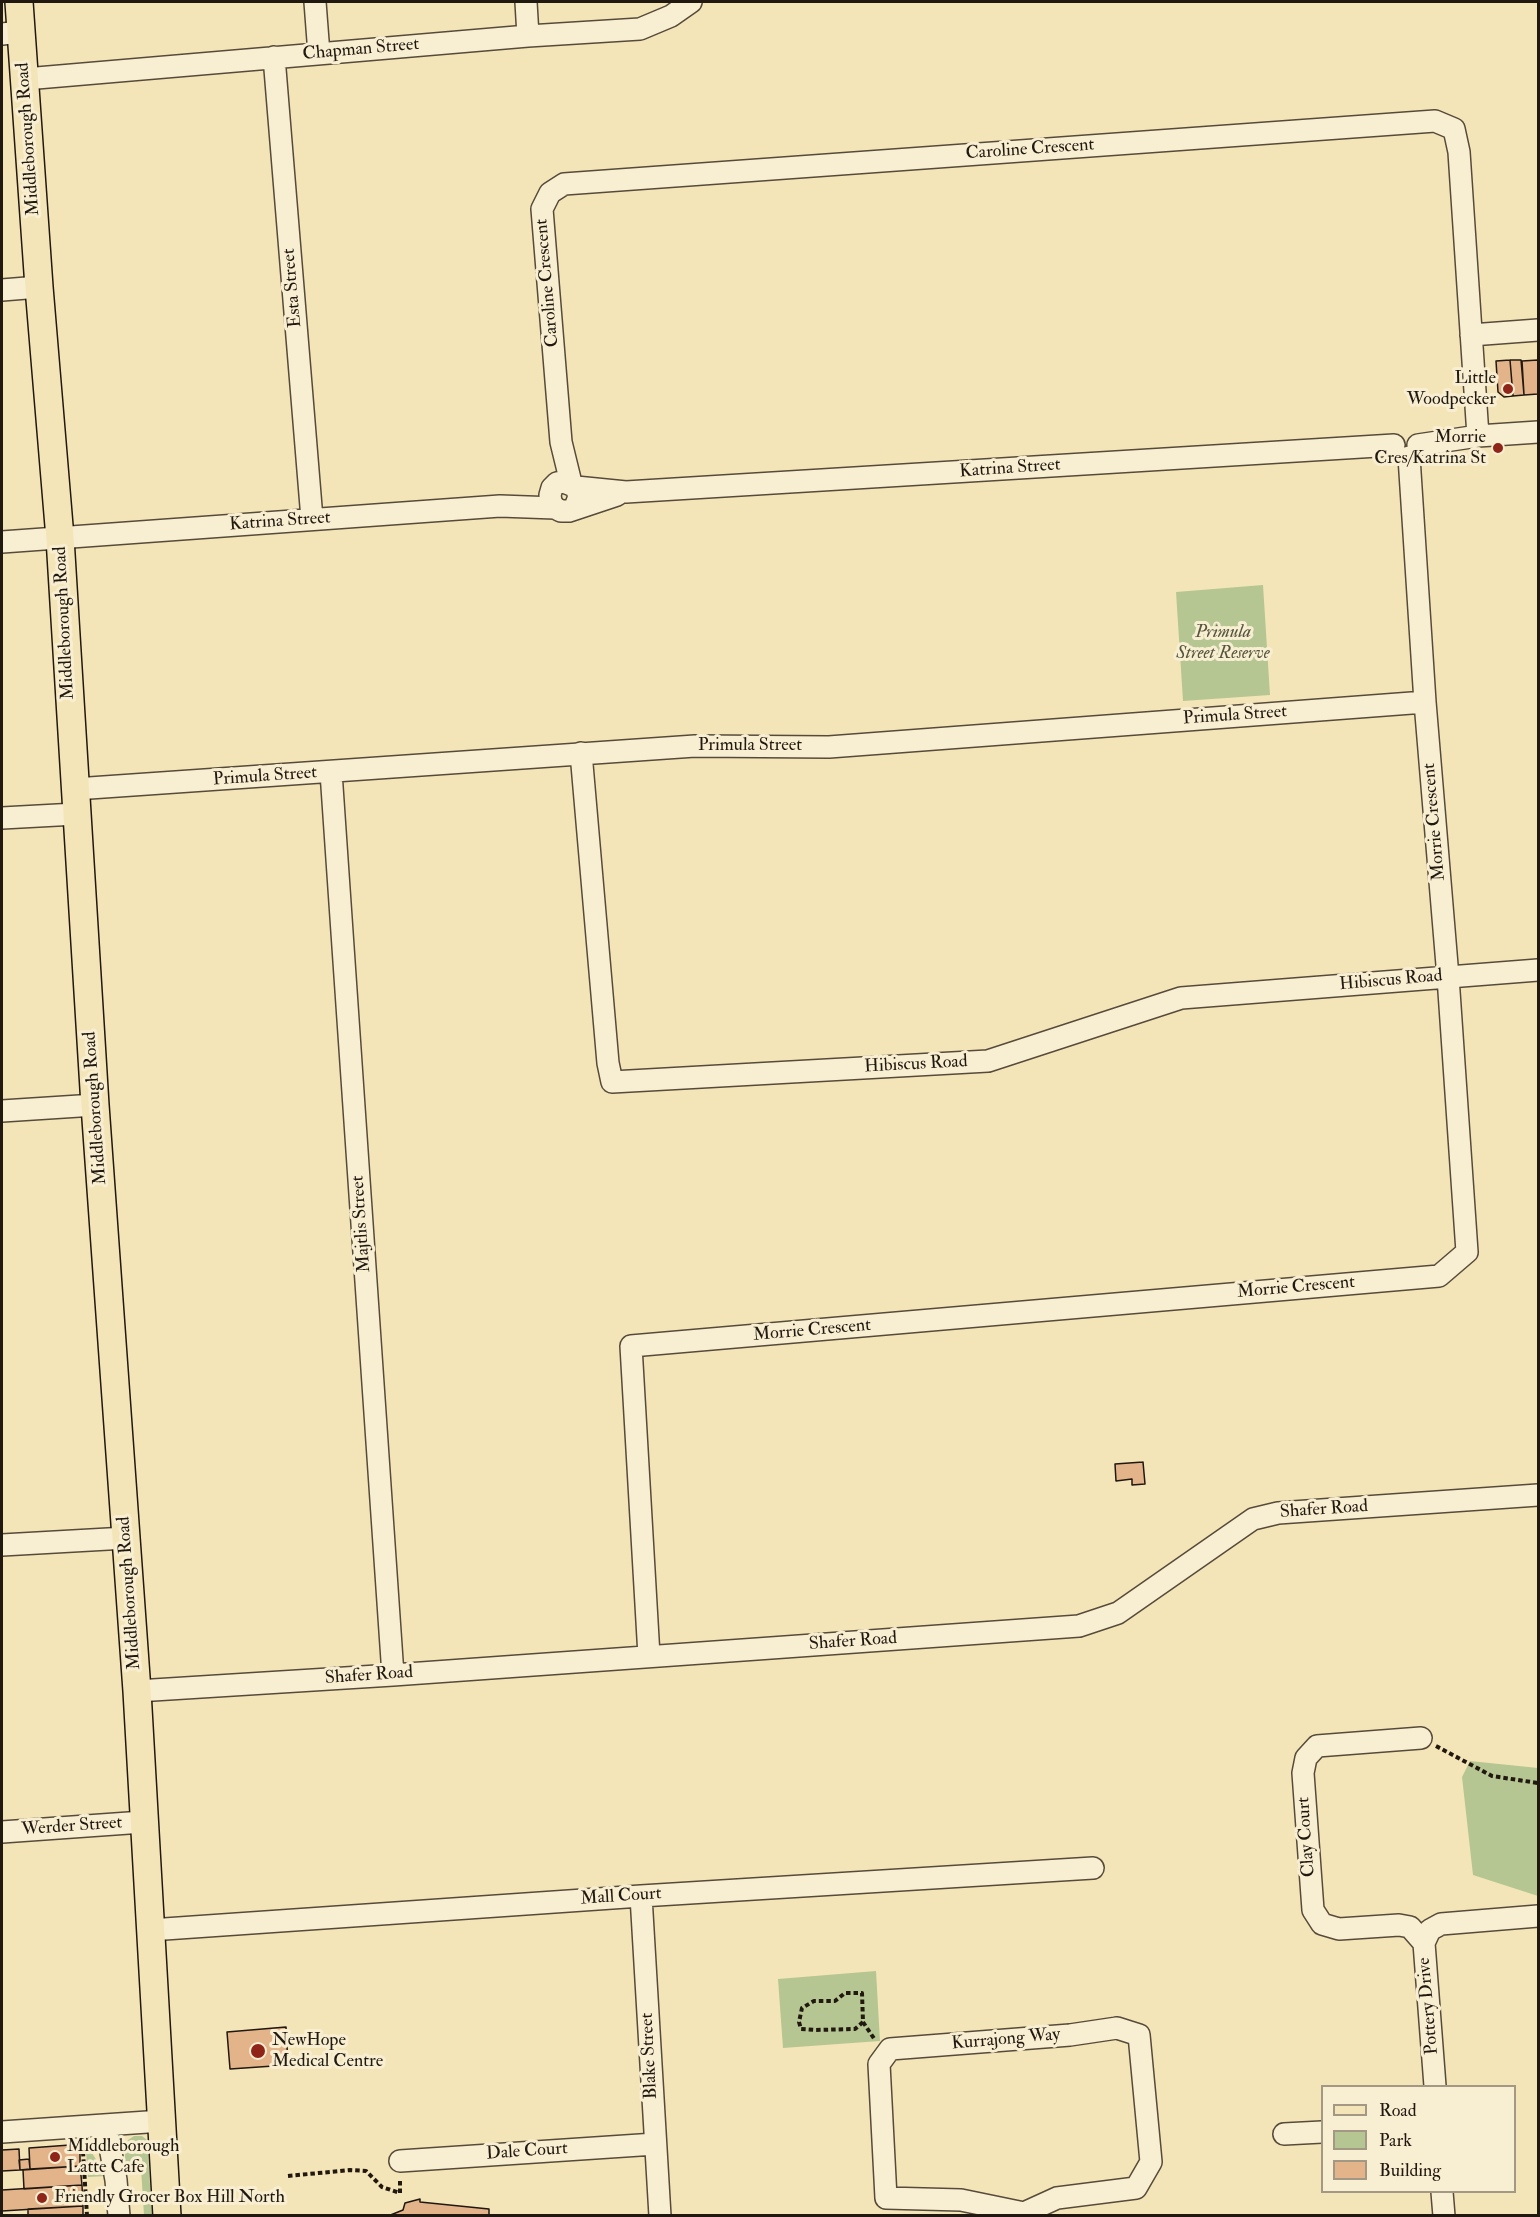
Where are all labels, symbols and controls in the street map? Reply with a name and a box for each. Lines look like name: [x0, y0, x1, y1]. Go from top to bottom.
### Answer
street label: Chapman Street: [302, 34, 420, 66]
street label: Middleborough Road: [13, 62, 45, 216]
street label: Caroline Crescent: [965, 135, 1095, 165]
street label: Caroline Crescent: [532, 218, 564, 348]
street label: Esta Street: [279, 247, 307, 329]
place label: Little Woodpecker: [1407, 368, 1496, 410]
marker: Little Woodpecker: [1501, 382, 1515, 396]
place label: Morrie Cres/Katrina St: [1374, 427, 1486, 470]
marker: Morrie Cres/Katrina St: [1491, 441, 1505, 455]
street label: Katrina Street: [959, 455, 1061, 483]
street label: Katrina Street: [229, 508, 331, 536]
street label: Middleborough Road: [50, 546, 80, 700]
park label: Primula Street Reserve: [1176, 622, 1270, 664]
street label: Primula Street: [1182, 702, 1288, 730]
street label: Primula Street: [698, 735, 802, 757]
street label: Morrie Crescent: [1419, 762, 1451, 882]
street label: Primula Street: [212, 763, 318, 791]
street label: Hibiscus Road: [1339, 966, 1443, 996]
street label: Middleborough Road: [80, 1031, 112, 1185]
street label: Hibiscus Road: [864, 1052, 968, 1078]
street label: Majtlis Street: [348, 1175, 376, 1273]
street label: Morrie Crescent: [1236, 1272, 1356, 1304]
street label: Morrie Crescent: [752, 1315, 872, 1347]
street label: Shafer Road: [1279, 1496, 1369, 1524]
street label: Middleborough Road: [114, 1516, 146, 1670]
street label: Shafer Road: [808, 1628, 898, 1656]
street label: Shafer Road: [324, 1662, 414, 1690]
street label: Clay Court: [1293, 1796, 1321, 1878]
street label: Werder Street: [21, 1813, 123, 1841]
street label: Mall Court: [580, 1883, 662, 1911]
street label: Pottery Drive: [1414, 1956, 1444, 2056]
street label: Blake Street: [637, 2012, 663, 2100]
street label: Kurrajong Way: [951, 2024, 1061, 2056]
place label: NewHope Medical Centre: [272, 2030, 383, 2072]
marker: NewHope Medical Centre: [249, 2042, 267, 2060]
legend: [1321, 2085, 1516, 2193]
text: Road: [1379, 2099, 1417, 2122]
text: Park: [1379, 2129, 1412, 2152]
place label: Middleborough Latte Cafe: [67, 2136, 179, 2178]
street label: Dale Court: [486, 2138, 568, 2166]
marker: Middleborough Latte Cafe: [48, 2150, 62, 2164]
text: Building: [1379, 2159, 1441, 2182]
place label: Friendly Grocer Box Hill North: [54, 2187, 285, 2209]
marker: Friendly Grocer Box Hill North: [35, 2191, 49, 2205]

